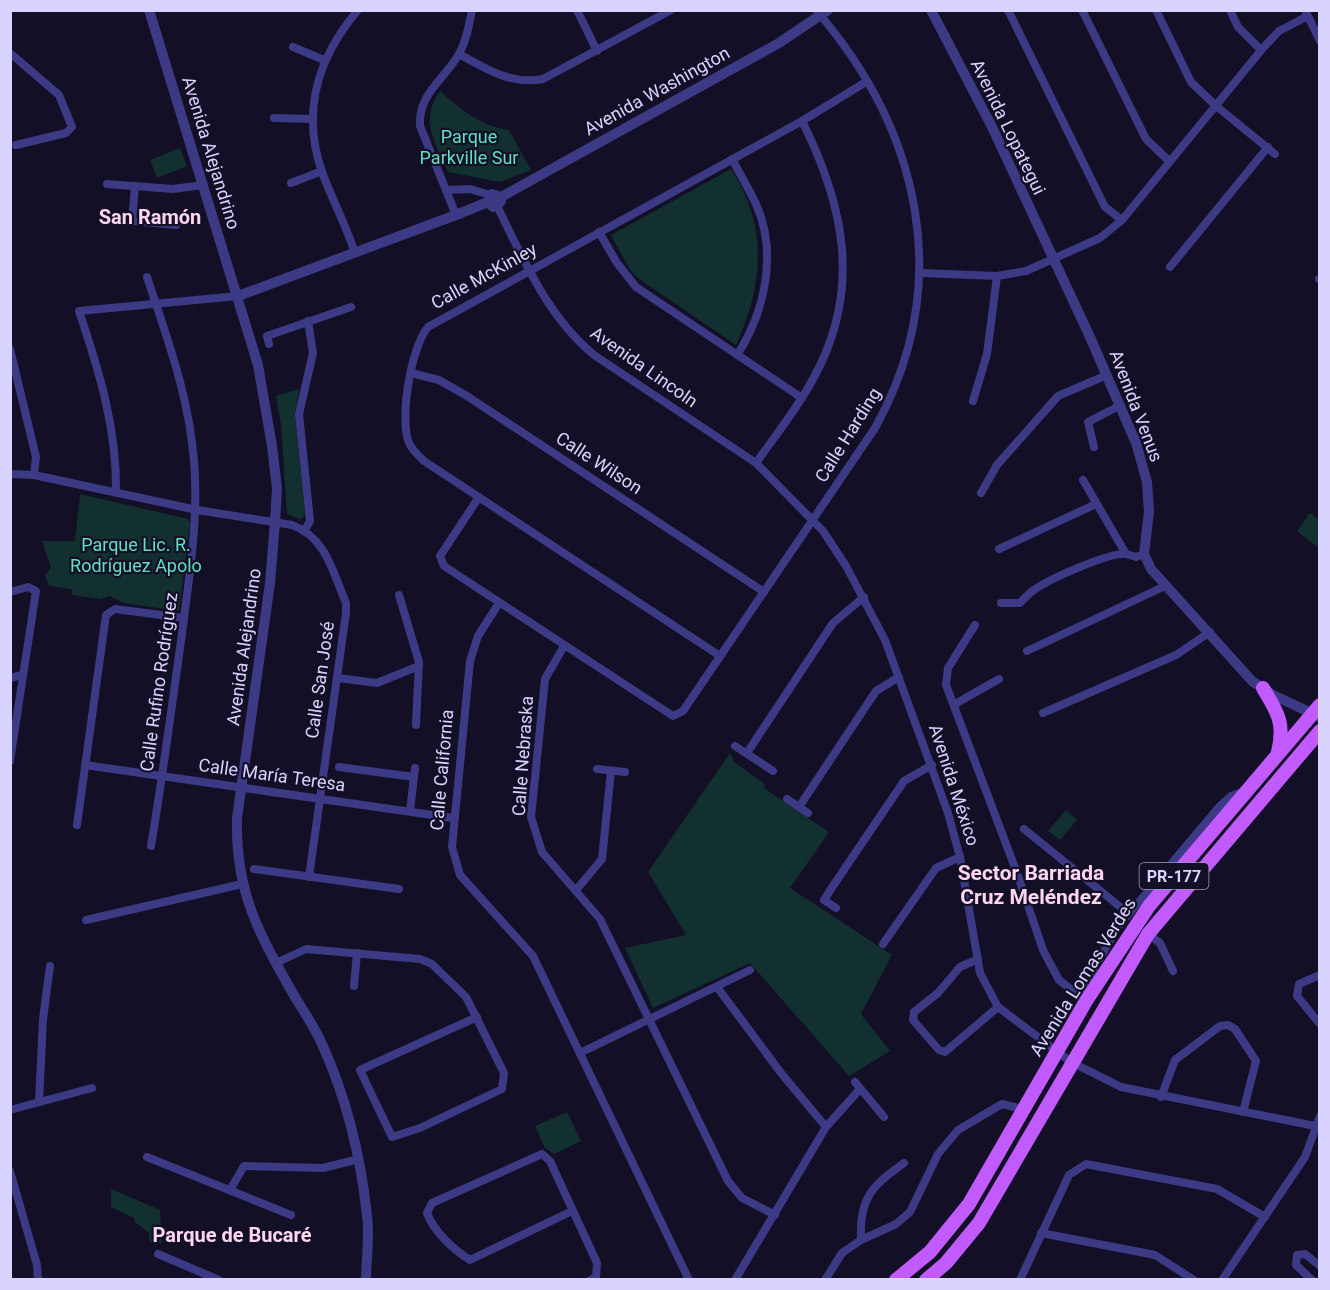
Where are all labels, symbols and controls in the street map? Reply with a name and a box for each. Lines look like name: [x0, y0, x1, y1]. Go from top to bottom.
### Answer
street label: Avenida Washington: [580, 42, 733, 139]
street label: Avenida Lopategui: [967, 56, 1050, 198]
street label: Avenida Alejandrino: [178, 74, 245, 232]
park label: Parque Parkville Sur: [420, 126, 518, 168]
district label: San Ramón: [99, 205, 201, 229]
street label: Calle McKinley: [427, 238, 541, 313]
street label: Avenida Lincoln: [587, 322, 702, 411]
street label: Avenida Venus: [1106, 347, 1167, 465]
street label: Calle Harding: [810, 384, 885, 486]
street label: Calle Wilson: [552, 427, 646, 498]
park label: Parque Lic. R. Rodríguez Apolo: [70, 534, 202, 576]
street label: Avenida Alejandrino: [222, 567, 265, 727]
street label: Calle Rufino Rodríguez: [136, 591, 181, 773]
street label: Calle San José: [301, 620, 338, 740]
street label: Calle Nebraska: [508, 695, 537, 817]
street label: Calle California: [426, 709, 457, 831]
street label: Avenida México: [925, 721, 984, 848]
street label: Calle María Teresa: [197, 754, 347, 795]
district label: Sector Barriada Cruz Meléndez: [958, 861, 1104, 909]
road number: PR-177: [1140, 863, 1208, 889]
street label: Avenida Lomas Verdes: [1025, 894, 1140, 1060]
district label: Parque de Bucaré: [153, 1223, 312, 1247]

